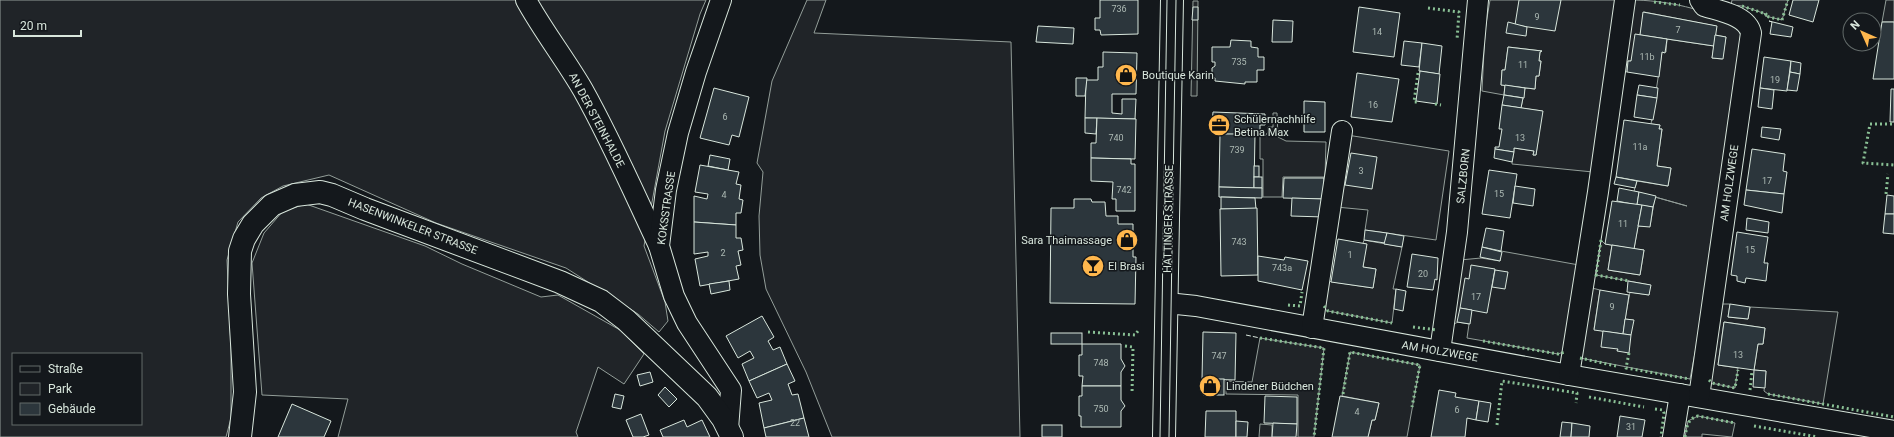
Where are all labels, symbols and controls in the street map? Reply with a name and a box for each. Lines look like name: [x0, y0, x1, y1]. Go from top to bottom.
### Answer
house number: 736: [1111, 4, 1127, 14]
scale bar: [14, 12, 81, 38]
house number: 9: [1534, 12, 1540, 22]
north arrow: [1842, 12, 1882, 52]
text: N: [1848, 18, 1863, 33]
text: 20 m: [20, 19, 47, 33]
house number: 7: [1675, 25, 1681, 35]
house number: 14: [1372, 27, 1382, 37]
house number: 11b: [1639, 52, 1655, 62]
house number: 735: [1231, 57, 1247, 67]
house number: 11: [1518, 60, 1528, 70]
shop icon: Boutique Karin: [1113, 62, 1139, 88]
place label: Boutique Karin: [1142, 69, 1214, 82]
street label: AN DER STEINHALDE: [566, 71, 627, 170]
house number: 19: [1770, 75, 1780, 85]
house number: 16: [1368, 100, 1378, 110]
house number: 6: [722, 112, 728, 122]
office icon: Schülernachhilfe Betina Max: [1206, 112, 1232, 138]
place label: Schülernachhilfe Betina Max: [1234, 113, 1316, 139]
house number: 740: [1108, 133, 1124, 143]
house number: 13: [1515, 133, 1525, 143]
house number: 11a: [1632, 142, 1648, 152]
street label: AM HOLZWEGE: [1718, 144, 1741, 222]
house number: 739: [1229, 145, 1245, 155]
street label: SALZBORN: [1454, 148, 1473, 204]
street label: HATTINGER STRASSE: [1161, 165, 1176, 273]
house number: 3: [1358, 166, 1364, 176]
street label: KOKSSTRASSE: [655, 170, 678, 246]
house number: 17: [1762, 176, 1772, 186]
house number: 742: [1116, 185, 1132, 195]
house number: 15: [1494, 189, 1504, 199]
house number: 4: [721, 190, 727, 200]
street label: HASENWINKELER STRASSE: [346, 196, 479, 257]
house number: 11: [1618, 219, 1628, 229]
shop icon: Sara Thaimassage: [1114, 227, 1140, 253]
place label: Sara Thaimassage: [1021, 234, 1112, 247]
house number: 743: [1231, 237, 1247, 247]
house number: 15: [1745, 245, 1755, 255]
house number: 2: [720, 248, 726, 258]
house number: 1: [1347, 250, 1353, 260]
bar icon: El Brasi: [1080, 253, 1106, 279]
place label: El Brasi: [1108, 260, 1144, 273]
house number: 743a: [1272, 263, 1292, 273]
house number: 20: [1418, 269, 1428, 279]
house number: 17: [1471, 292, 1481, 302]
house number: 9: [1609, 302, 1615, 312]
street label: AM HOLZWEGE: [1401, 338, 1479, 365]
house number: 13: [1733, 350, 1743, 360]
house number: 747: [1211, 351, 1227, 361]
legend: [12, 353, 142, 425]
house number: 748: [1093, 358, 1109, 368]
text: Straße: [48, 362, 83, 376]
shop icon: Lindener Büdchen: [1197, 373, 1223, 399]
place label: Lindener Büdchen: [1226, 380, 1314, 393]
text: Park: [48, 382, 73, 396]
text: Gebäude: [48, 402, 96, 416]
house number: 750: [1093, 404, 1109, 414]
house number: 6: [1454, 405, 1460, 415]
house number: 4: [1354, 407, 1360, 417]
house number: 22: [790, 418, 800, 428]
house number: 31: [1626, 422, 1636, 432]

